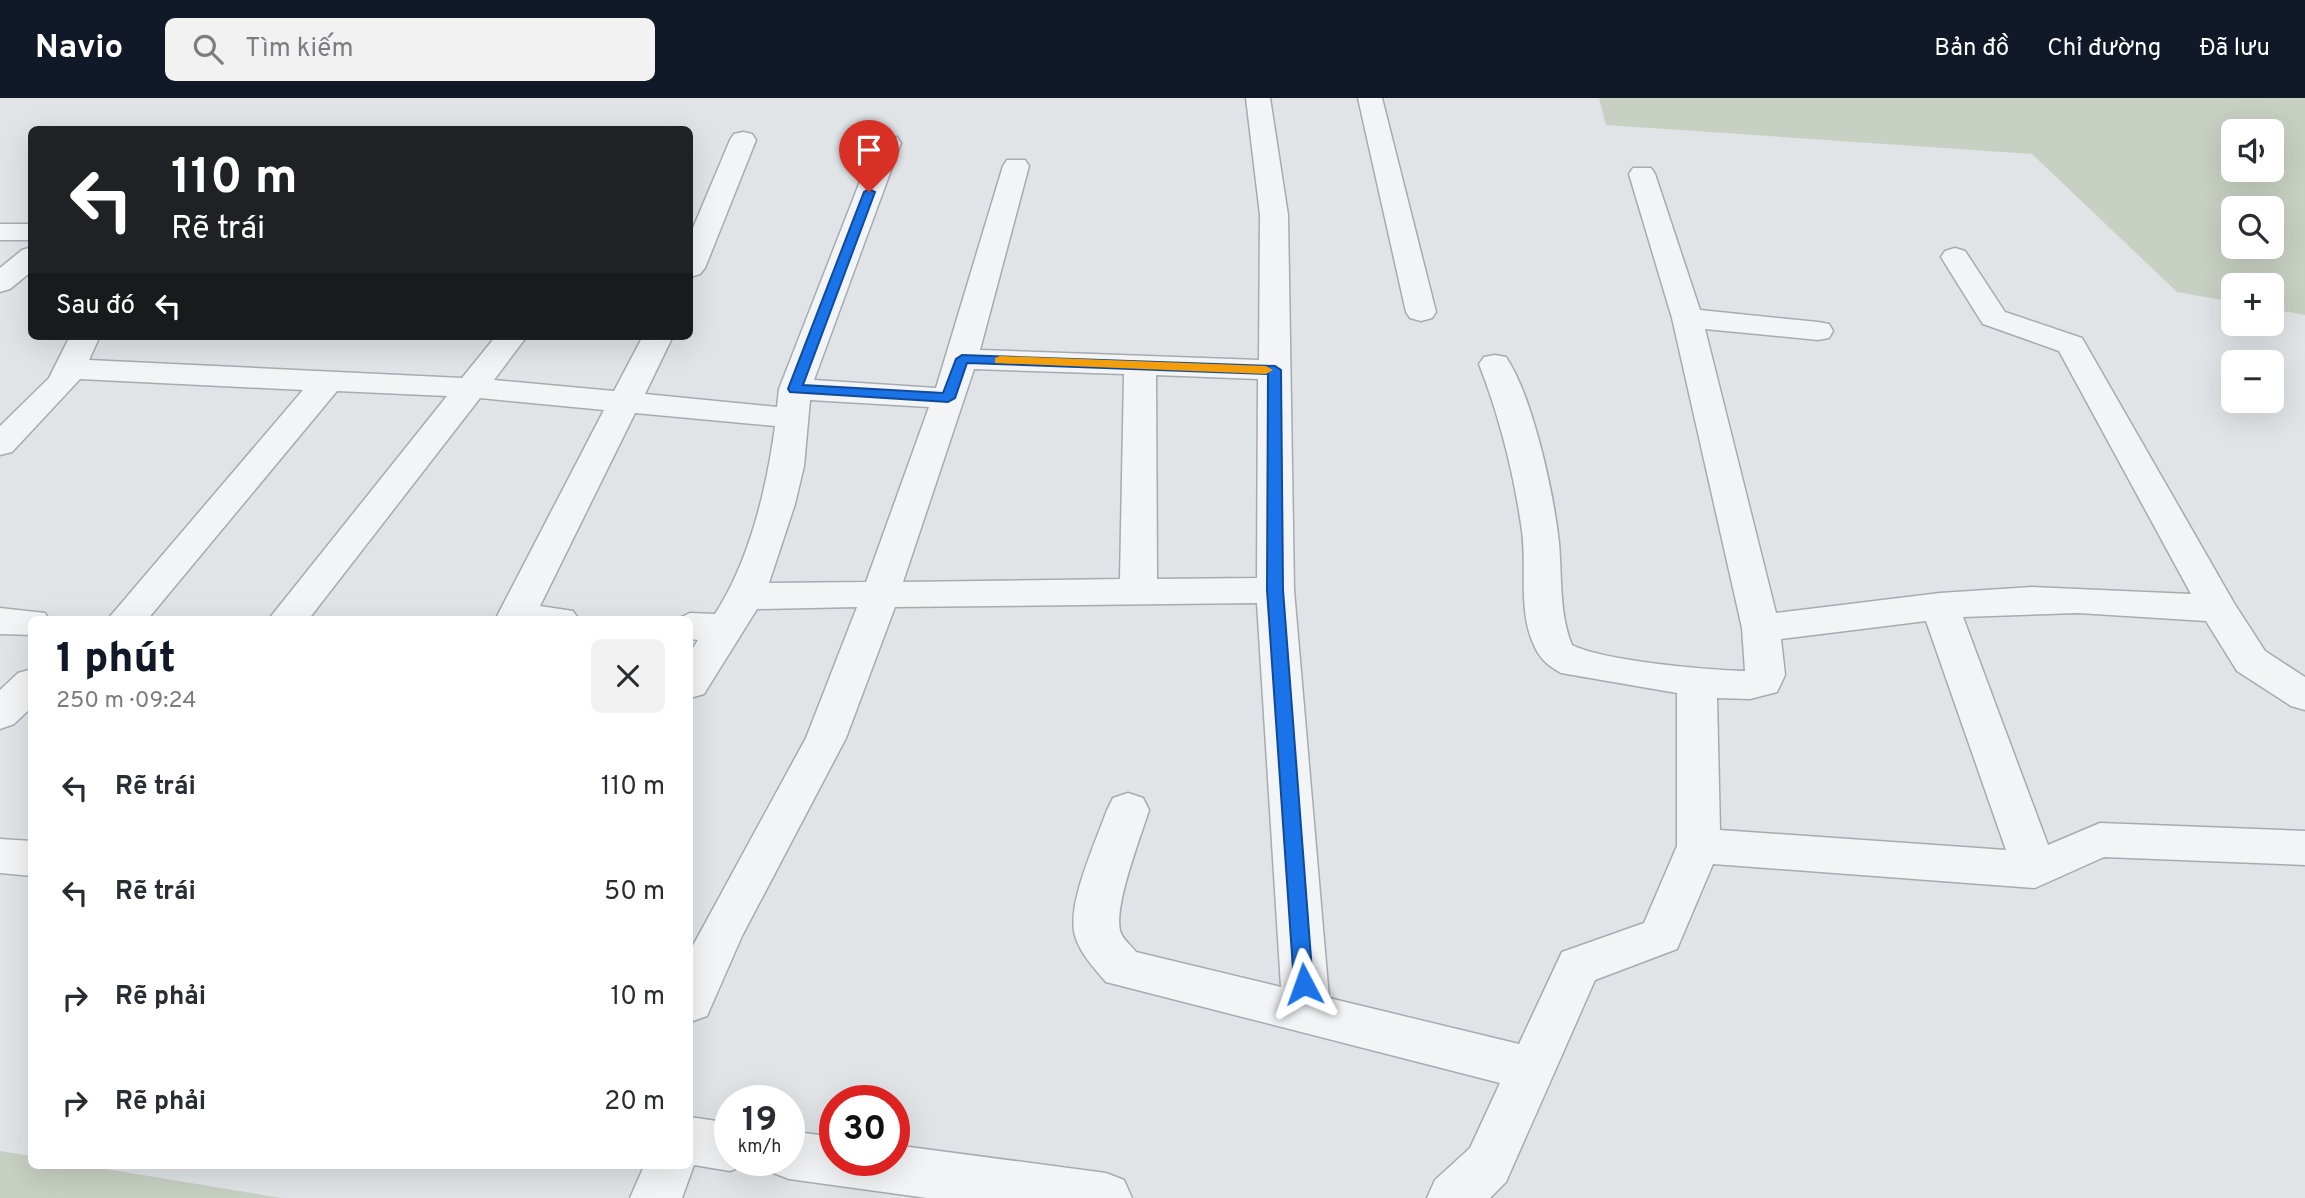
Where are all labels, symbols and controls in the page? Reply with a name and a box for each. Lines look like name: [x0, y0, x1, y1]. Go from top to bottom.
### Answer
search box: [165, 18, 655, 81]
text: Navio: [35, 28, 123, 70]
icon: search: [189, 30, 227, 68]
text: Tìm kiếm: [245, 33, 353, 66]
text: Bản đồ: [1934, 34, 2009, 64]
text: Chỉ đường: [2047, 34, 2161, 64]
text: Đã lưu: [2199, 34, 2270, 64]
map controls: [2221, 119, 2284, 413]
button: sound: [2221, 119, 2284, 182]
pin: [839, 120, 899, 192]
icon: arrive: [850, 131, 888, 169]
text: 110 m: [171, 149, 298, 211]
icon: left: [56, 154, 147, 245]
button: search: [2221, 196, 2284, 259]
text: Rẽ trái: [171, 210, 265, 250]
button: +: [2221, 273, 2284, 336]
icon: left: [149, 287, 187, 325]
text: Sau đó: [56, 290, 135, 323]
button: −: [2221, 350, 2284, 413]
text: 1 phút: [56, 634, 176, 687]
button: close: [591, 639, 665, 713]
text: 250 m · 09:24: [56, 687, 197, 716]
icon: left: [56, 769, 94, 807]
text: Rẽ trái: [115, 771, 196, 804]
text: 110 m: [601, 771, 665, 804]
icon: left: [56, 874, 94, 912]
text: Rẽ trái: [115, 876, 196, 909]
text: 50 m: [604, 876, 665, 909]
position arrow: [1267, 947, 1341, 1021]
icon: right: [56, 979, 94, 1017]
text: Rẽ phải: [115, 981, 206, 1014]
text: 10 m: [610, 981, 665, 1014]
icon: right: [56, 1084, 94, 1122]
speed limit sign: 30: [819, 1085, 910, 1176]
text: Rẽ phải: [115, 1086, 206, 1119]
text: 20 m: [604, 1086, 665, 1119]
text: 19: [742, 1099, 777, 1143]
text: km/h: [738, 1136, 781, 1159]

